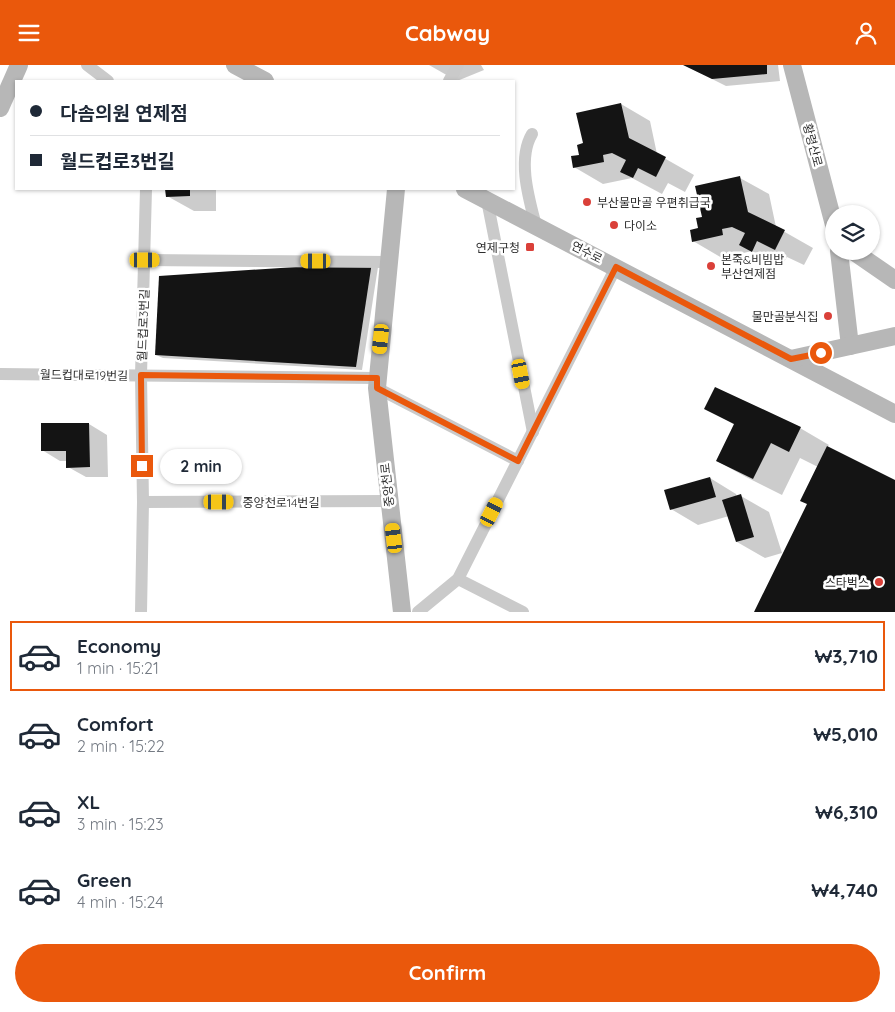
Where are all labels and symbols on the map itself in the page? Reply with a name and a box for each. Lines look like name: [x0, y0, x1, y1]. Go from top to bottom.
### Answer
street label: 황령산로: [800, 122, 826, 168]
place label: 부산물만골 우편취급국: [597, 195, 711, 210]
marker: 부산물만골 우편취급국: [581, 196, 593, 208]
place label: 다이소: [624, 218, 657, 233]
marker: 다이소: [608, 219, 620, 231]
street label: 연수로: [569, 238, 605, 266]
place label: 연제구청: [476, 240, 520, 255]
marker: 연제구청: [524, 241, 536, 253]
place label: 본죽&비빔밥 부산연제점: [721, 252, 784, 281]
car: [130, 253, 160, 268]
car: [301, 254, 331, 269]
marker: 본죽&비빔밥 부산연제점: [705, 260, 717, 272]
street label: 월드컵로3번길: [134, 288, 152, 362]
place label: 물만골분식집: [752, 309, 818, 324]
marker: 물만골분식집: [822, 310, 834, 322]
car: [371, 323, 390, 355]
route start: [810, 342, 832, 364]
car: [510, 358, 531, 390]
street label: 월드컵대로19번길: [40, 367, 128, 383]
callout: 2 min: [160, 449, 242, 483]
route end: [131, 455, 153, 477]
street label: 중앙천로: [377, 462, 397, 508]
car: [204, 495, 234, 510]
street label: 중앙천로14번길: [243, 495, 319, 510]
car: [478, 495, 505, 529]
car: [384, 522, 403, 554]
place label: 스타벅스: [825, 575, 869, 590]
marker: 스타벅스: [873, 576, 885, 588]

